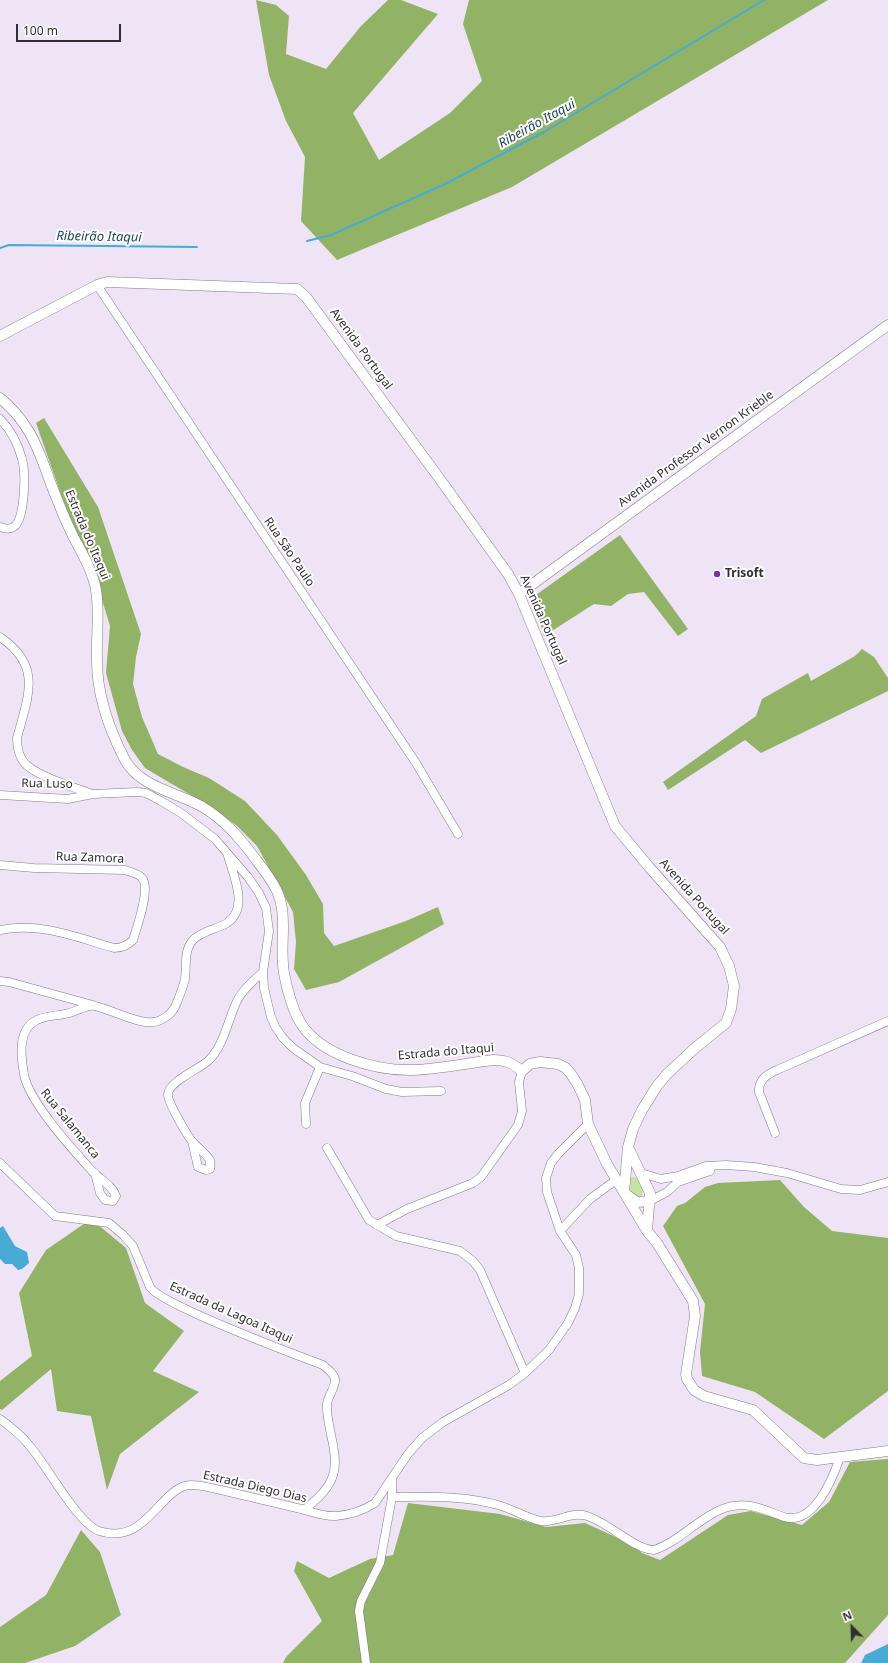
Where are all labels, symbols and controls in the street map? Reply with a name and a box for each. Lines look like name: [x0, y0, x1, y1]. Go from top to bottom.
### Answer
scale bar: [18, 16, 123, 42]
text: 100 m: [23, 22, 58, 39]
water label: Ribeirão Itaqui: [496, 96, 578, 152]
water label: Ribeirão Itaqui: [56, 228, 142, 246]
street label: Avenida Portugal: [327, 306, 395, 392]
street label: Avenida Professor Vernon Krieble: [615, 388, 777, 510]
street label: Estrada do Itaqui: [62, 488, 112, 582]
street label: Rua São Paulo: [261, 515, 317, 589]
place label: Trisoft: [725, 567, 764, 581]
marker: Trisoft: [712, 569, 722, 579]
street label: Avenida Portugal: [517, 573, 569, 667]
street label: Rua Luso: [21, 776, 73, 792]
street label: Rua Zamora: [56, 850, 124, 866]
street label: Avenida Portugal: [656, 856, 732, 938]
street label: Estrada do Itaqui: [397, 1041, 495, 1063]
street label: Rua Salamanca: [37, 1086, 103, 1162]
street label: Estrada da Lagoa Itaqui: [167, 1279, 295, 1347]
street label: Estrada Diego Dias: [202, 1468, 308, 1506]
north arrow: [832, 1607, 872, 1647]
text: N: [840, 1607, 854, 1624]

